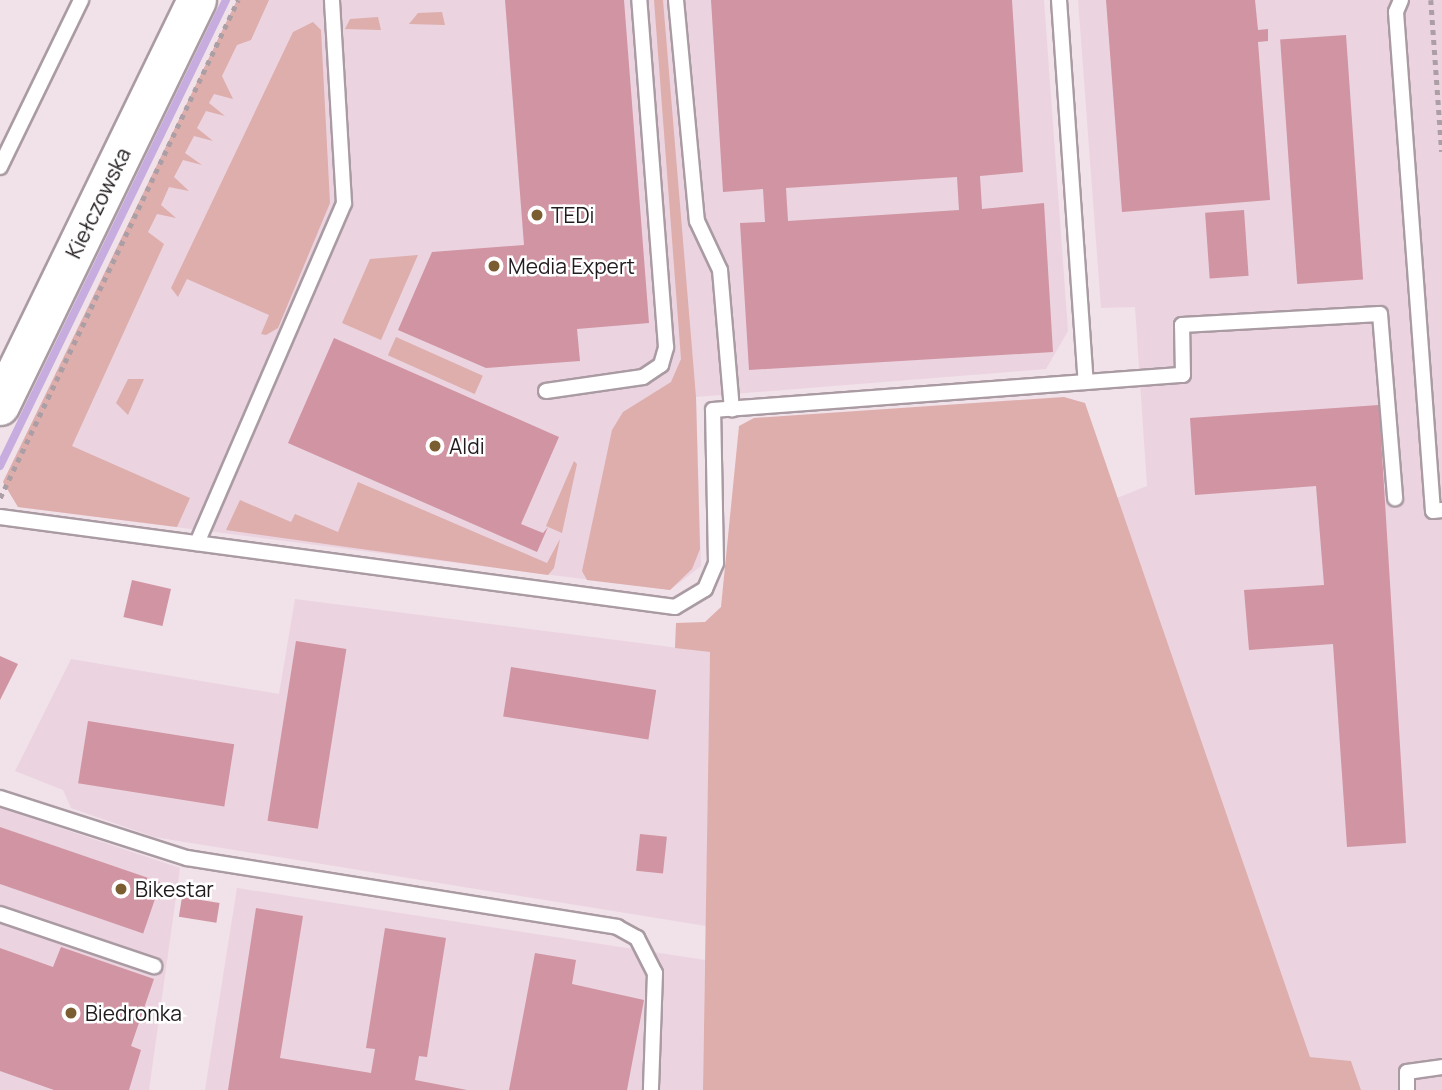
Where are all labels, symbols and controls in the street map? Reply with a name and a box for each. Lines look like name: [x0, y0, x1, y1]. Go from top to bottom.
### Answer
street label: Kiełczowska: [60, 144, 136, 262]
place label: TEDi: [551, 202, 595, 228]
marker: TEDi: [529, 207, 545, 223]
place label: Media Expert: [508, 253, 635, 279]
marker: Media Expert: [486, 258, 502, 274]
place label: Aldi: [449, 433, 485, 459]
marker: Aldi: [427, 438, 443, 454]
place label: Bikestar: [135, 876, 214, 902]
marker: Bikestar: [113, 881, 129, 897]
place label: Biedronka: [85, 1000, 182, 1026]
marker: Biedronka: [63, 1005, 79, 1021]

